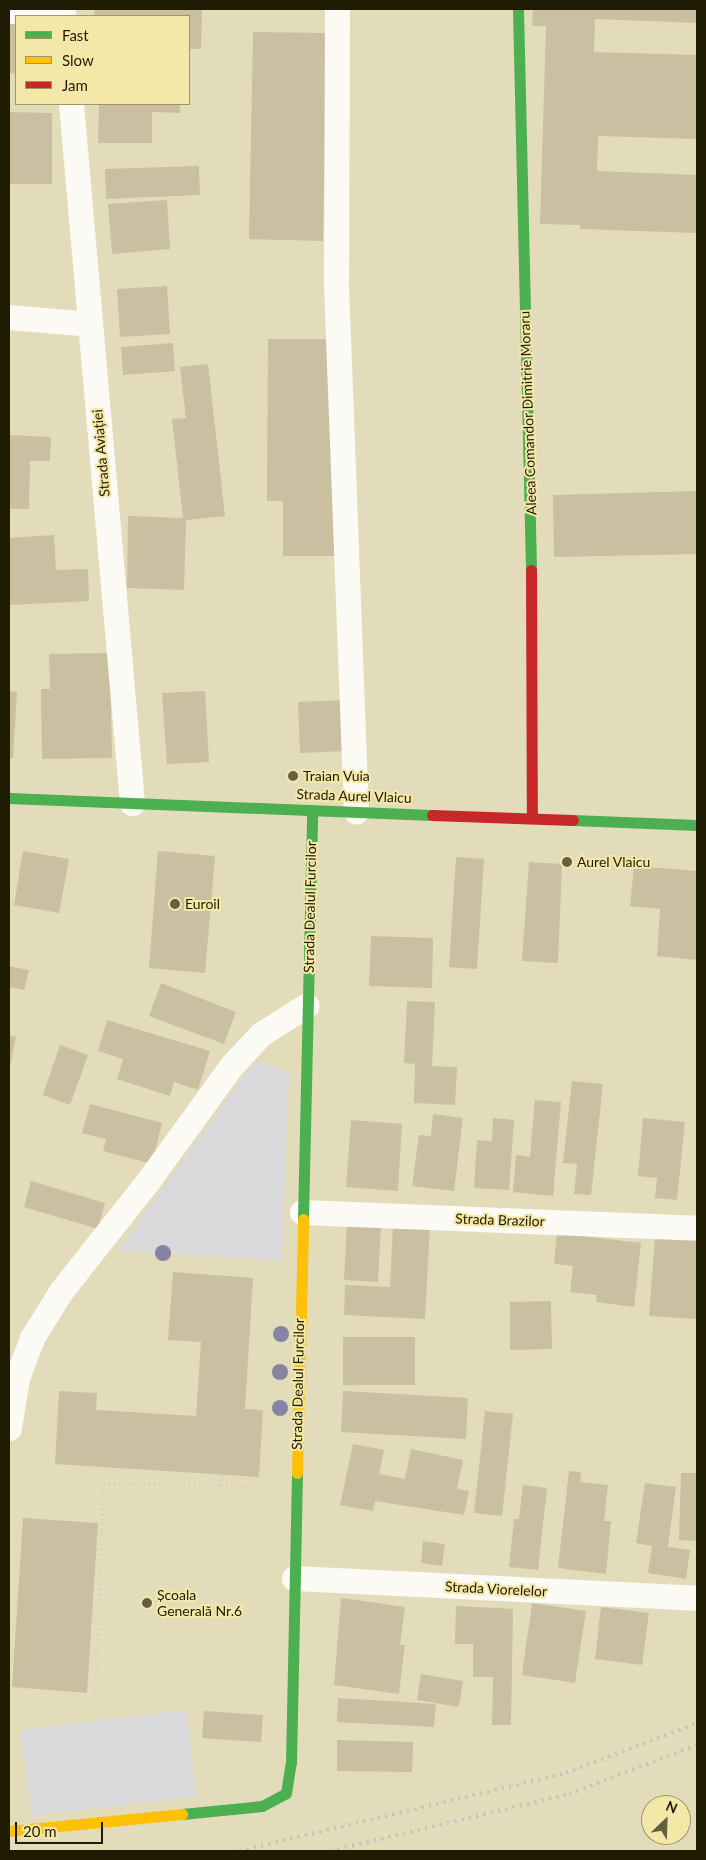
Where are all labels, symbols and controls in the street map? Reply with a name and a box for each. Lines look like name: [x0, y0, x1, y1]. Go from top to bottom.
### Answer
legend: [15, 15, 190, 105]
text: Fast: [62, 26, 89, 44]
text: Slow: [62, 51, 94, 69]
text: Jam: [62, 76, 88, 94]
street label: Aleea Comandor Dimitrie Moraru: [516, 310, 540, 516]
street label: Strada Aviației: [89, 408, 113, 498]
place label: Traian Vuia: [303, 768, 370, 784]
marker: Traian Vuia: [287, 770, 299, 782]
street label: Strada Aurel Vlaicu: [296, 786, 412, 806]
street label: Strada Dealul Furcilor: [300, 841, 320, 973]
place label: Aurel Vlaicu: [577, 854, 651, 870]
marker: Aurel Vlaicu: [561, 856, 573, 868]
place label: Euroil: [185, 896, 220, 912]
marker: Euroil: [169, 898, 181, 910]
street label: Strada Brazilor: [455, 1210, 545, 1230]
street label: Strada Dealul Furcilor: [288, 1318, 308, 1450]
street label: Strada Viorelelor: [444, 1578, 548, 1600]
place label: Școala Generală Nr.6: [157, 1587, 242, 1620]
marker: Școala Generală Nr.6: [141, 1597, 153, 1609]
north arrow: [641, 1795, 691, 1845]
text: N: [664, 1797, 680, 1817]
scale bar: [18, 1812, 105, 1844]
text: 20 m: [23, 1822, 57, 1840]

